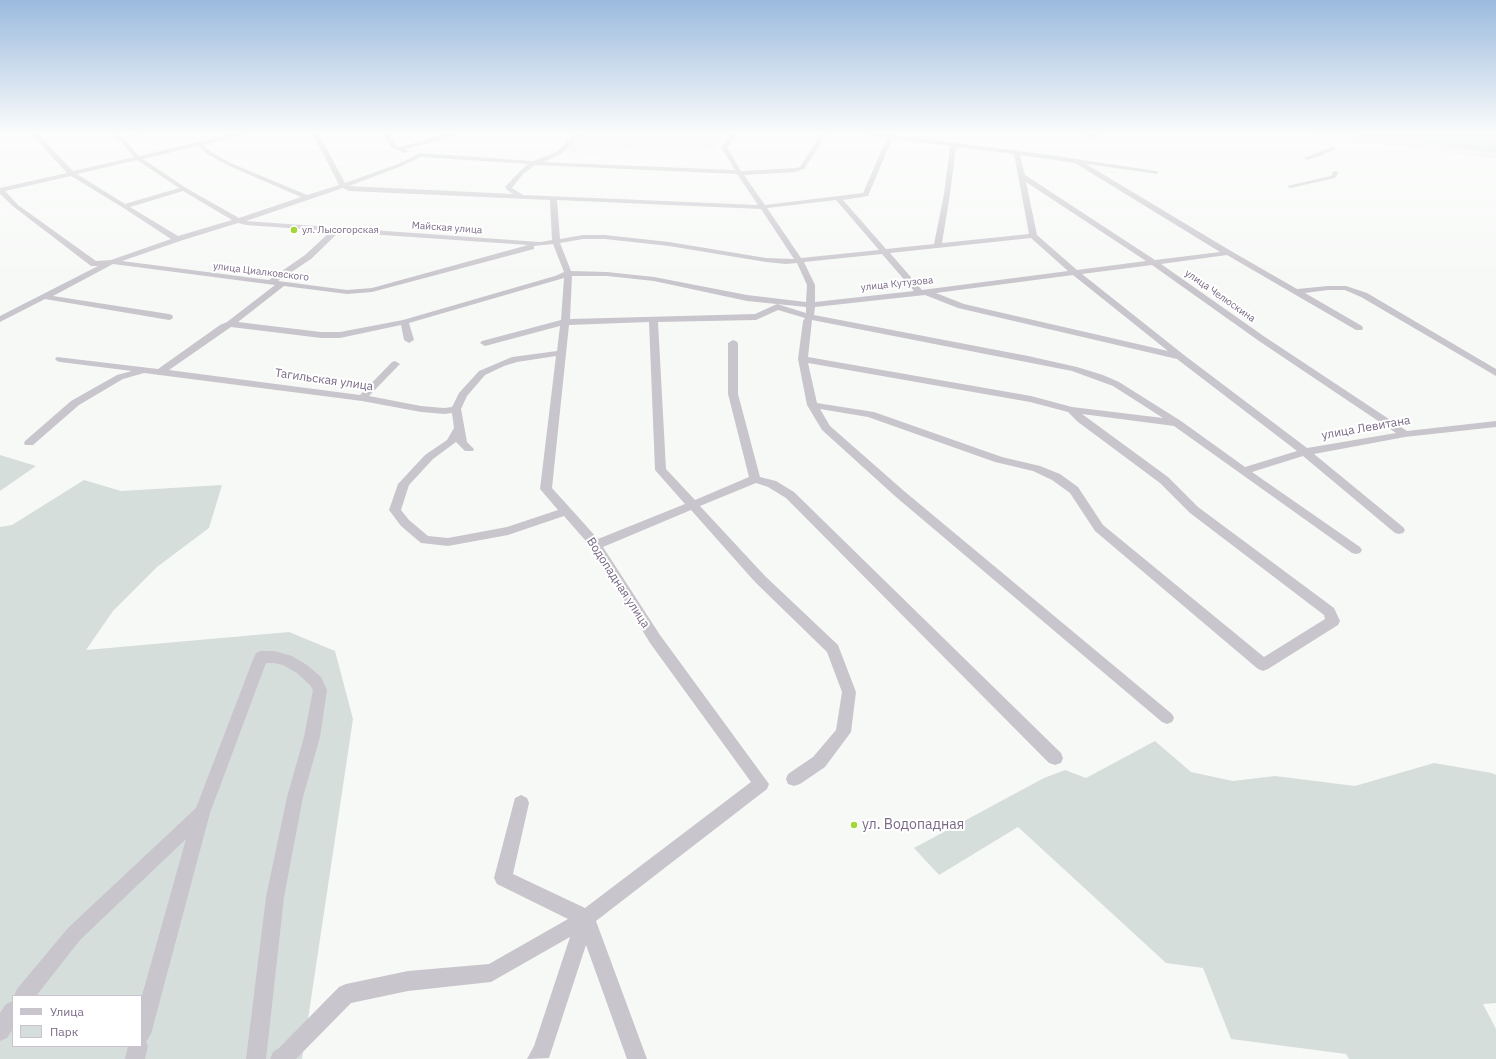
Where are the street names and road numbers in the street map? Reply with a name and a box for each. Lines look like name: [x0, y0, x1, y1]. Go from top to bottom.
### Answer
street label: Майская улица: [411, 220, 483, 236]
street label: улица Циалковского: [212, 260, 310, 284]
street label: улица Челюскина: [1183, 267, 1257, 325]
street label: улица Кутузова: [860, 274, 934, 294]
street label: Тагильская улица: [274, 366, 374, 394]
street label: улица Левитана: [1320, 413, 1412, 443]
street label: Водопадная улица: [583, 535, 653, 631]

